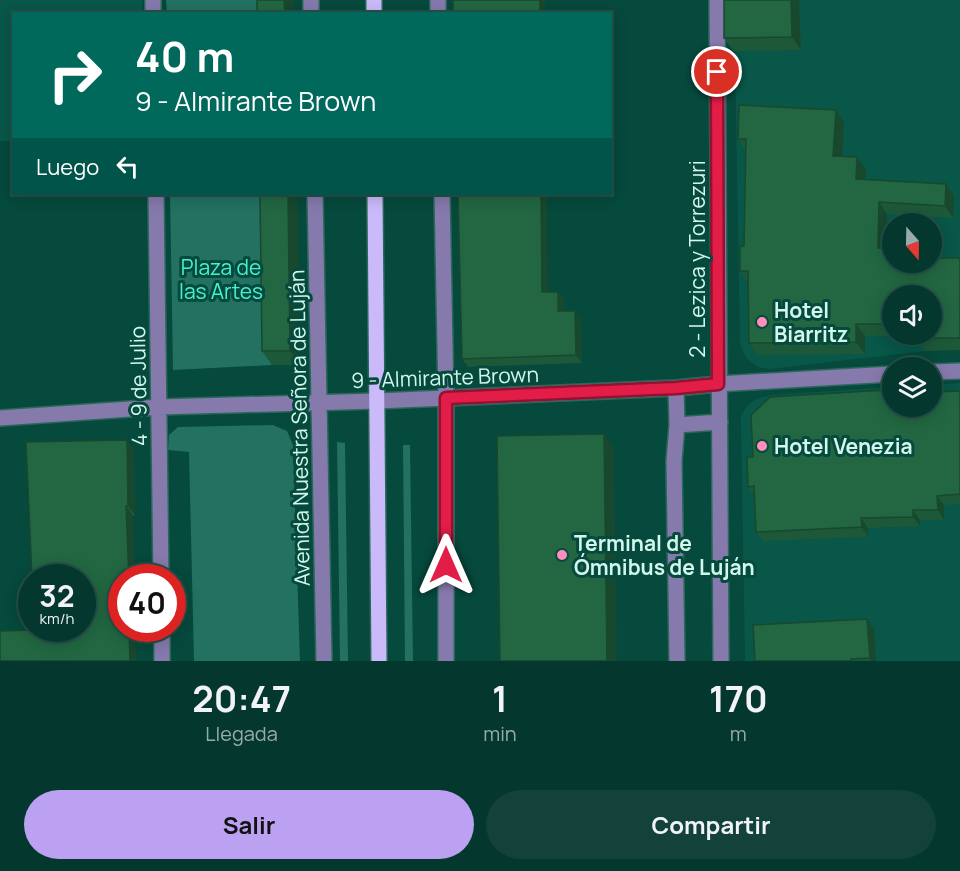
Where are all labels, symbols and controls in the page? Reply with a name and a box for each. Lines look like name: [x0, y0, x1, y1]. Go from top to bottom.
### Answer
text: 40 m: [135, 27, 234, 85]
icon: right: [36, 36, 114, 114]
pin: [691, 46, 742, 97]
icon: arrive: [700, 55, 733, 88]
text: 9 - Almirante Brown: [135, 82, 376, 119]
icon: left: [111, 150, 144, 183]
text: Luego: [36, 152, 99, 182]
street label: 2 - Lezica y Torrezuri: [683, 160, 711, 358]
north arrow: [882, 213, 942, 273]
map controls: [882, 213, 942, 417]
park label: Plaza de las Artes: [179, 253, 263, 305]
street label: Avenida Nuestra Señora de Luján: [282, 269, 316, 587]
button: sound: [882, 285, 942, 345]
place label: Hotel Biarritz: [774, 296, 848, 348]
marker: Hotel Biarritz: [755, 315, 769, 329]
street label: 4 - 9 de Julio: [123, 326, 153, 446]
button: layers: [882, 357, 942, 417]
street label: 9 - Almirante Brown: [351, 360, 539, 394]
place label: Hotel Venezia: [774, 432, 913, 460]
marker: Hotel Venezia: [755, 439, 769, 453]
place label: Terminal de Ómnibus de Luján: [574, 529, 755, 581]
position arrow: [414, 533, 478, 597]
marker: Terminal de Ómnibus de Luján: [555, 548, 569, 562]
speed limit sign: 40: [108, 564, 186, 642]
text: 32: [39, 575, 75, 616]
text: km/h: [40, 608, 74, 629]
text: 20:47: [192, 674, 291, 723]
text: 1: [492, 674, 508, 723]
text: 170: [709, 674, 768, 723]
text: Llegada: [205, 720, 278, 747]
text: min: [483, 720, 517, 747]
text: m: [730, 720, 747, 747]
button: Salir: [24, 790, 474, 859]
button: Compartir: [486, 790, 936, 859]

